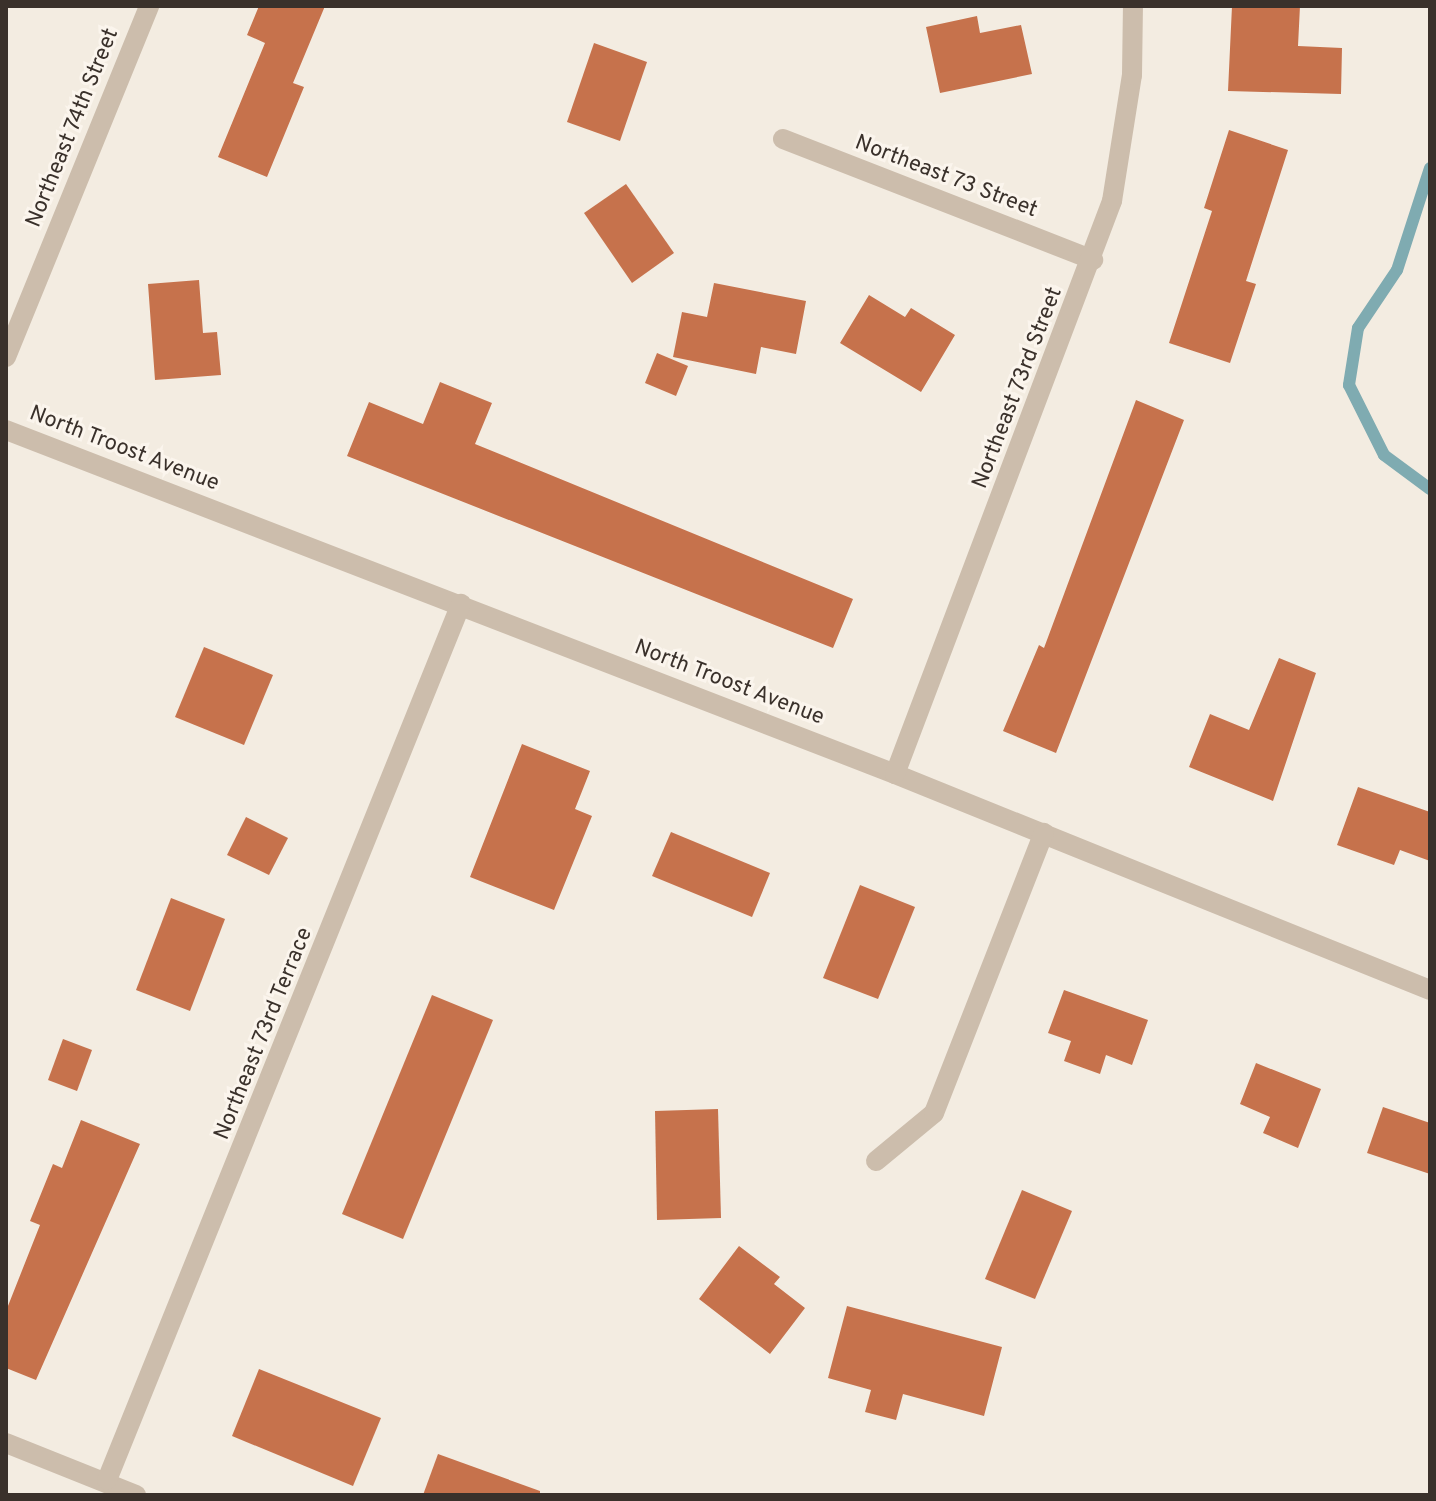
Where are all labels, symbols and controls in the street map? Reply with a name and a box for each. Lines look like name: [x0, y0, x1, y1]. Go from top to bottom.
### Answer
street label: Northeast 74th Street: [21, 24, 125, 232]
street label: Northeast 73 Street: [851, 130, 1041, 224]
street label: Northeast 73rd Street: [967, 283, 1069, 493]
street label: North Troost Avenue: [25, 400, 223, 498]
street label: North Troost Avenue: [630, 634, 828, 732]
street label: Northeast 73rd Terrace: [209, 923, 319, 1145]

